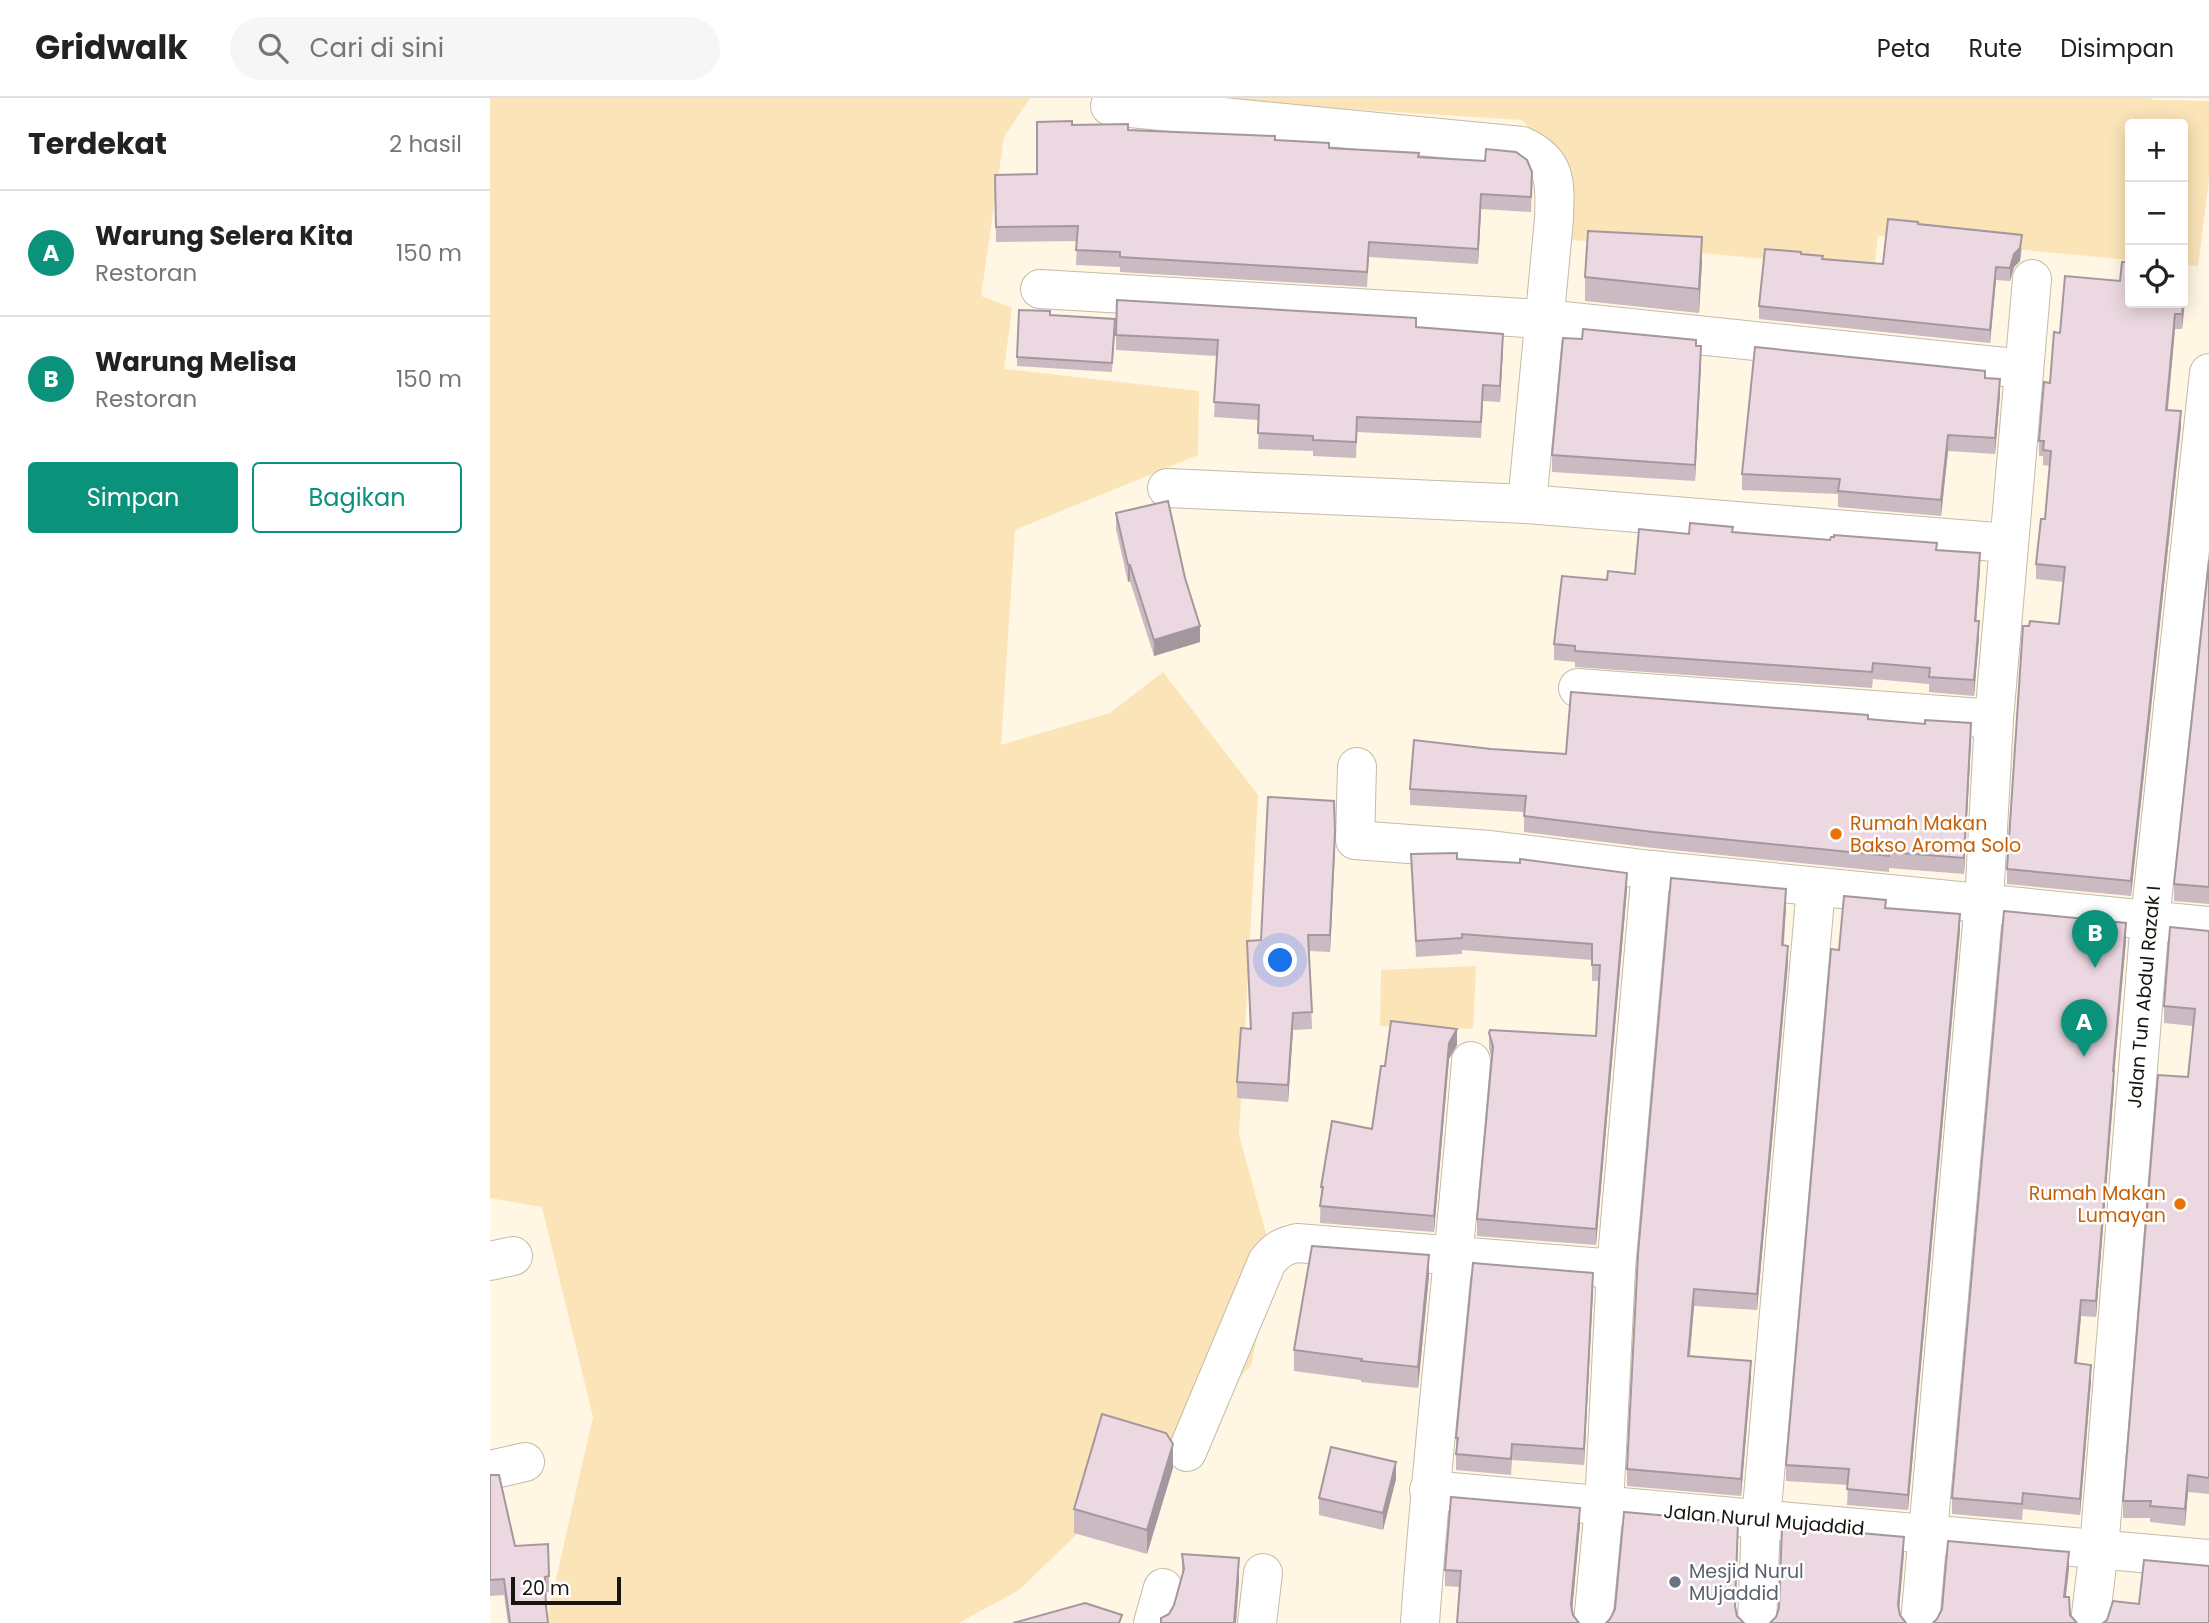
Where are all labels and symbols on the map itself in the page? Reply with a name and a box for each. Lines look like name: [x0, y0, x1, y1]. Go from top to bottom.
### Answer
place label: Rumah Makan Bakso Aroma Solo: [1850, 810, 2021, 859]
marker: Rumah Makan Bakso Aroma Solo: [1828, 826, 1844, 842]
street label: Jalan Tun Abdul Razak I: [2121, 885, 2167, 1109]
pin: B: [2072, 910, 2118, 968]
your location: [1263, 943, 1297, 977]
pin: A: [2061, 999, 2107, 1057]
place label: Rumah Makan Lumayan: [2029, 1180, 2166, 1229]
marker: Rumah Makan Lumayan: [2172, 1196, 2188, 1212]
street label: Jalan Nurul Mujaddid: [1662, 1498, 1866, 1542]
place label: Mesjid Nurul MUjaddid: [1689, 1558, 1804, 1607]
scale bar: [511, 1574, 621, 1606]
marker: Mesjid Nurul MUjaddid: [1667, 1574, 1683, 1590]

